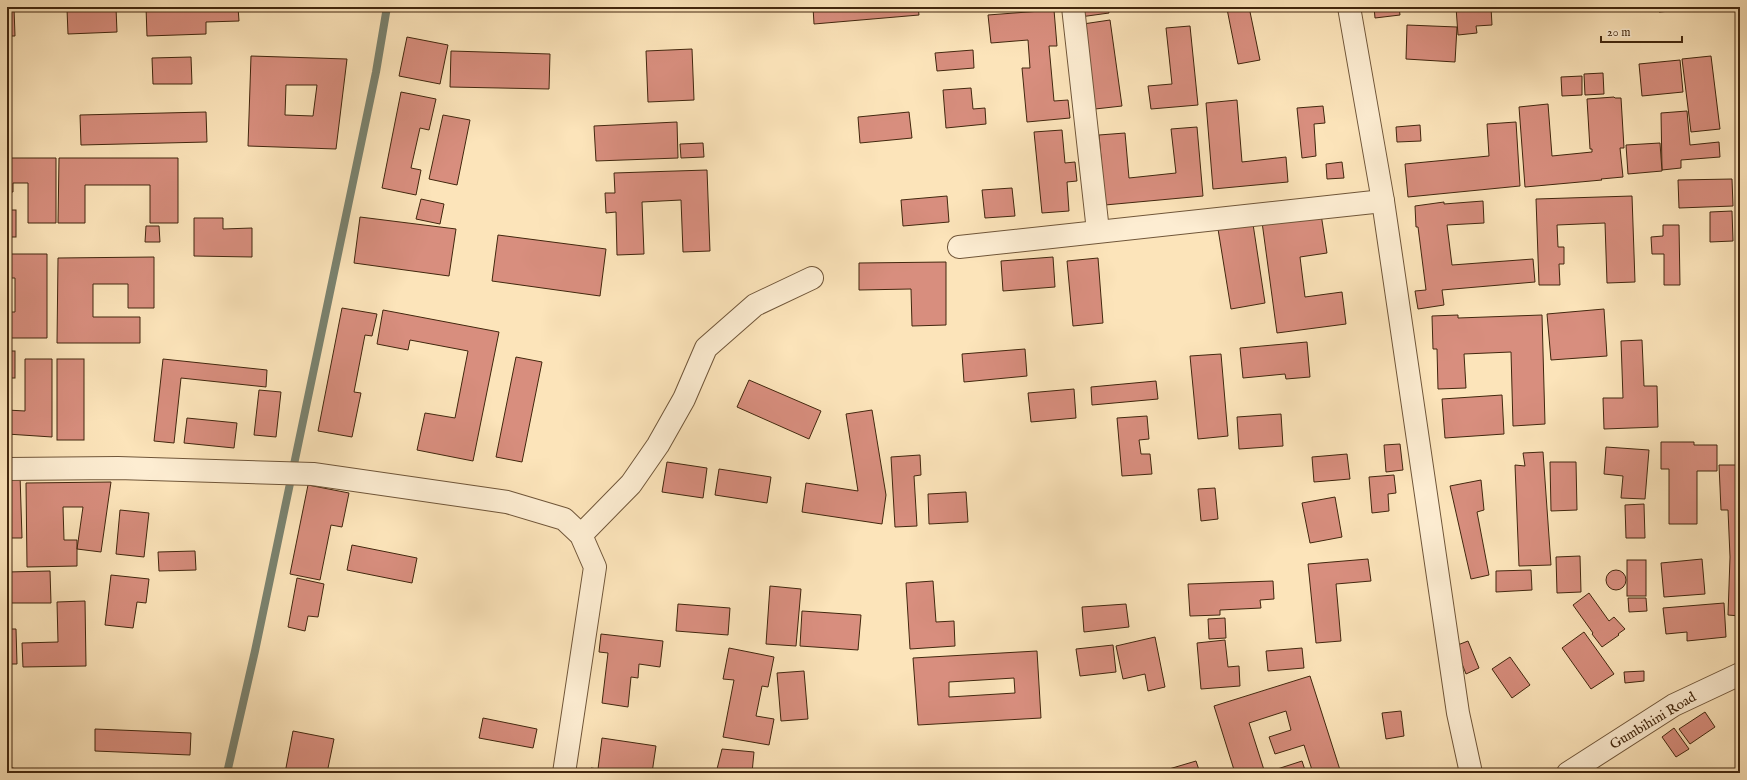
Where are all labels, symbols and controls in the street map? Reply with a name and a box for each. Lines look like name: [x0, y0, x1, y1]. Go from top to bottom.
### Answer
scale bar: [1601, 18, 1682, 44]
text: 20 m: [1607, 25, 1630, 40]
street label: Gumbihini Road: [1607, 688, 1700, 754]

